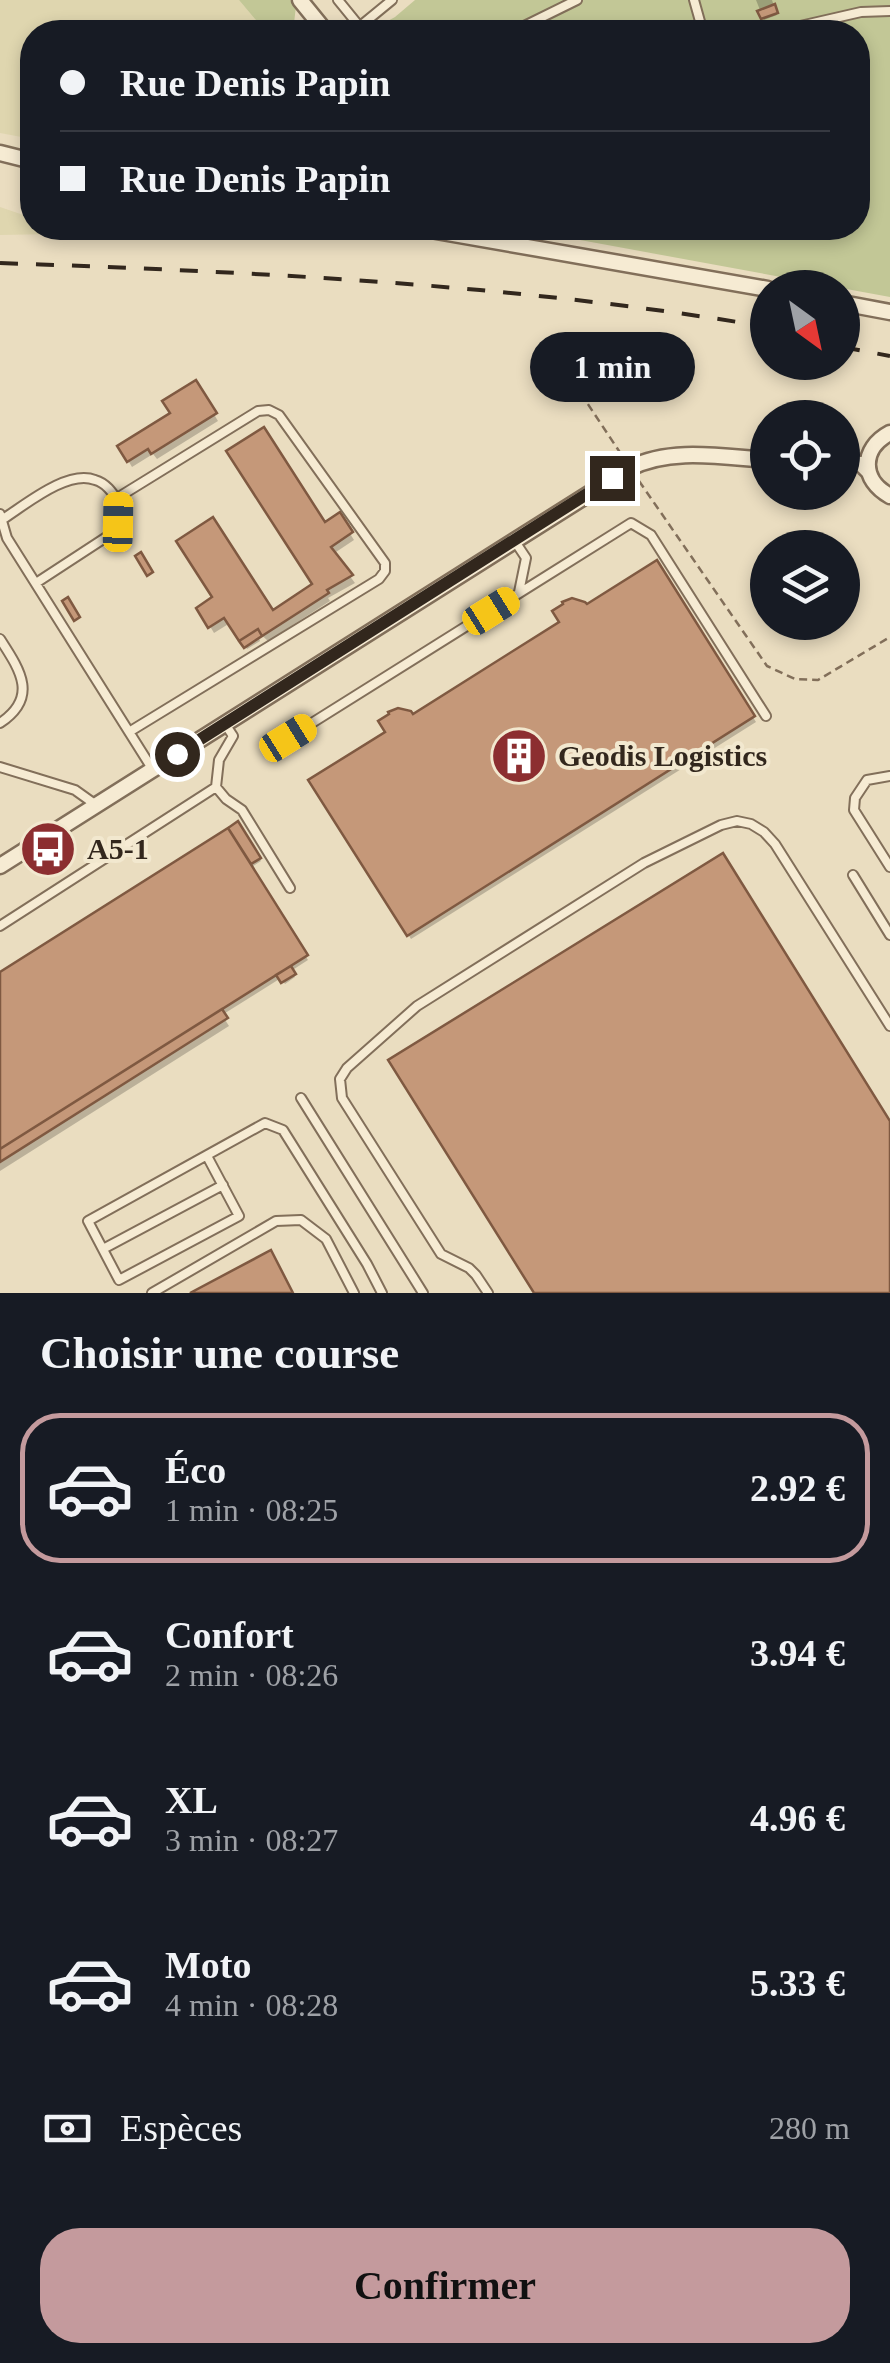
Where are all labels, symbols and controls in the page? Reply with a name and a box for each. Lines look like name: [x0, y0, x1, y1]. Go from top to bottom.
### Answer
text: Rue Denis Papin: [120, 62, 390, 104]
text: Rue Denis Papin: [120, 158, 390, 200]
north arrow: [750, 270, 860, 380]
map controls: [750, 270, 860, 640]
callout: 1 min: [530, 333, 694, 403]
text: 1 min: [574, 349, 651, 385]
button: locate: [750, 400, 860, 510]
route end: [590, 456, 635, 501]
car: [102, 492, 134, 552]
button: layers: [750, 530, 860, 640]
car: [458, 582, 524, 640]
car: [255, 709, 321, 767]
building icon: Geodis Logistics: [489, 726, 549, 786]
route start: [155, 732, 200, 777]
place label: Geodis Logistics: [558, 739, 767, 772]
bus stop icon: A5-1: [18, 819, 78, 879]
place label: A5-1: [87, 832, 149, 865]
text: Choisir une course: [40, 1328, 399, 1378]
icon: car: [45, 1443, 135, 1533]
text: Éco: [165, 1449, 226, 1491]
text: 2.92 €: [750, 1467, 845, 1509]
text: 1 min · 08:25: [165, 1492, 338, 1528]
icon: car: [45, 1608, 135, 1698]
text: Confort: [165, 1614, 294, 1656]
text: 3.94 €: [750, 1632, 845, 1674]
text: 2 min · 08:26: [165, 1657, 338, 1693]
icon: car: [45, 1773, 135, 1863]
text: XL: [165, 1779, 218, 1821]
text: 4.96 €: [750, 1797, 845, 1839]
text: 3 min · 08:27: [165, 1822, 338, 1858]
icon: car: [45, 1938, 135, 2028]
text: Moto: [165, 1944, 252, 1986]
text: 5.33 €: [750, 1962, 845, 2004]
text: 4 min · 08:28: [165, 1987, 338, 2023]
icon: cash: [40, 2101, 95, 2156]
text: Espèces: [120, 2107, 242, 2149]
text: 280 m: [769, 2110, 850, 2146]
button: Confirmer: [40, 2228, 850, 2343]

